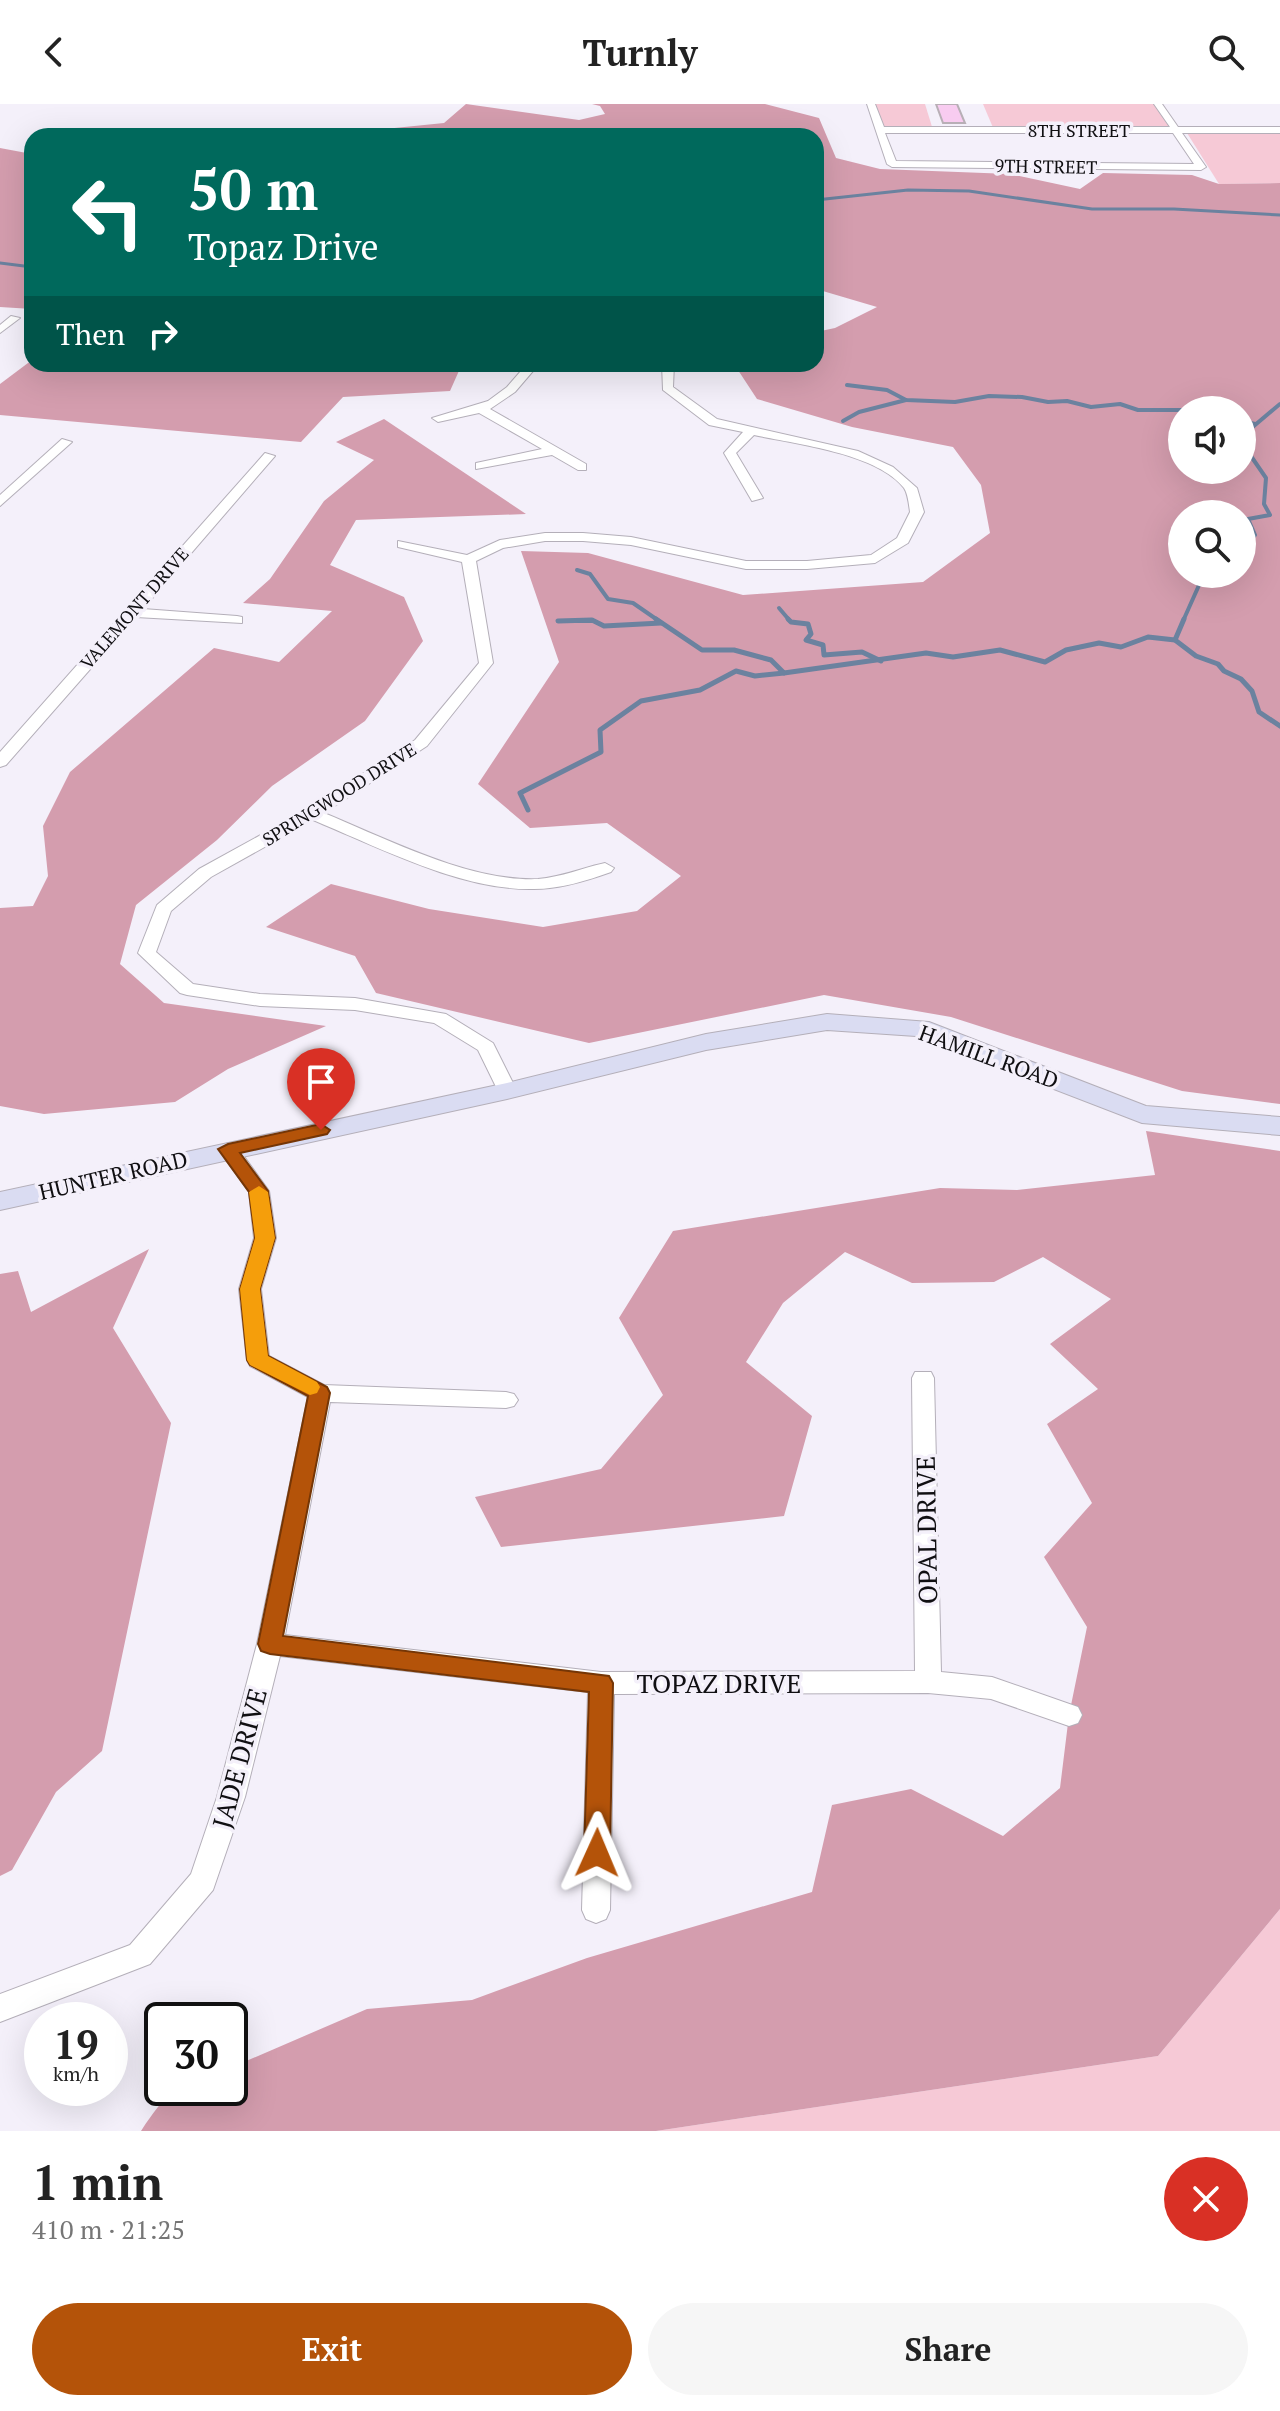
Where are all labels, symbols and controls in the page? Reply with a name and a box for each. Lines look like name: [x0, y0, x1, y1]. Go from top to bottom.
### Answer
text: Turnly: [583, 29, 697, 76]
icon: back: [32, 30, 76, 74]
icon: search: [1204, 30, 1248, 74]
street label: 8TH STREET: [1028, 118, 1130, 142]
text: 50 m: [188, 152, 318, 226]
street label: 9TH STREET: [995, 153, 1097, 179]
icon: left: [56, 160, 160, 264]
text: Topaz Drive: [188, 223, 379, 270]
icon: right: [141, 312, 185, 356]
text: Then: [56, 314, 125, 354]
map controls: [1168, 396, 1256, 588]
button: sound: [1168, 396, 1256, 484]
button: search: [1168, 500, 1256, 588]
street label: VALEMONT DRIVE: [74, 542, 194, 674]
street label: SPRINGWOOD DRIVE: [258, 737, 420, 851]
street label: HAMILL ROAD: [915, 1017, 1063, 1095]
pin: [287, 1048, 355, 1130]
icon: arrive: [299, 1060, 343, 1104]
street label: HUNTER ROAD: [36, 1144, 190, 1206]
street label: OPAL DRIVE: [908, 1456, 944, 1604]
street label: TOPAZ DRIVE: [637, 1666, 801, 1700]
street label: JADE DRIVE: [204, 1684, 274, 1832]
position arrow: [555, 1811, 639, 1895]
speed limit sign: 30: [144, 2002, 248, 2106]
text: 19: [53, 2017, 99, 2070]
text: km/h: [53, 2060, 99, 2087]
text: 1 min: [32, 2150, 163, 2214]
button: close: [1164, 2157, 1248, 2241]
text: 410 m · 21:25: [32, 2212, 185, 2246]
button: Exit: [32, 2303, 632, 2395]
button: Share: [648, 2303, 1248, 2395]

